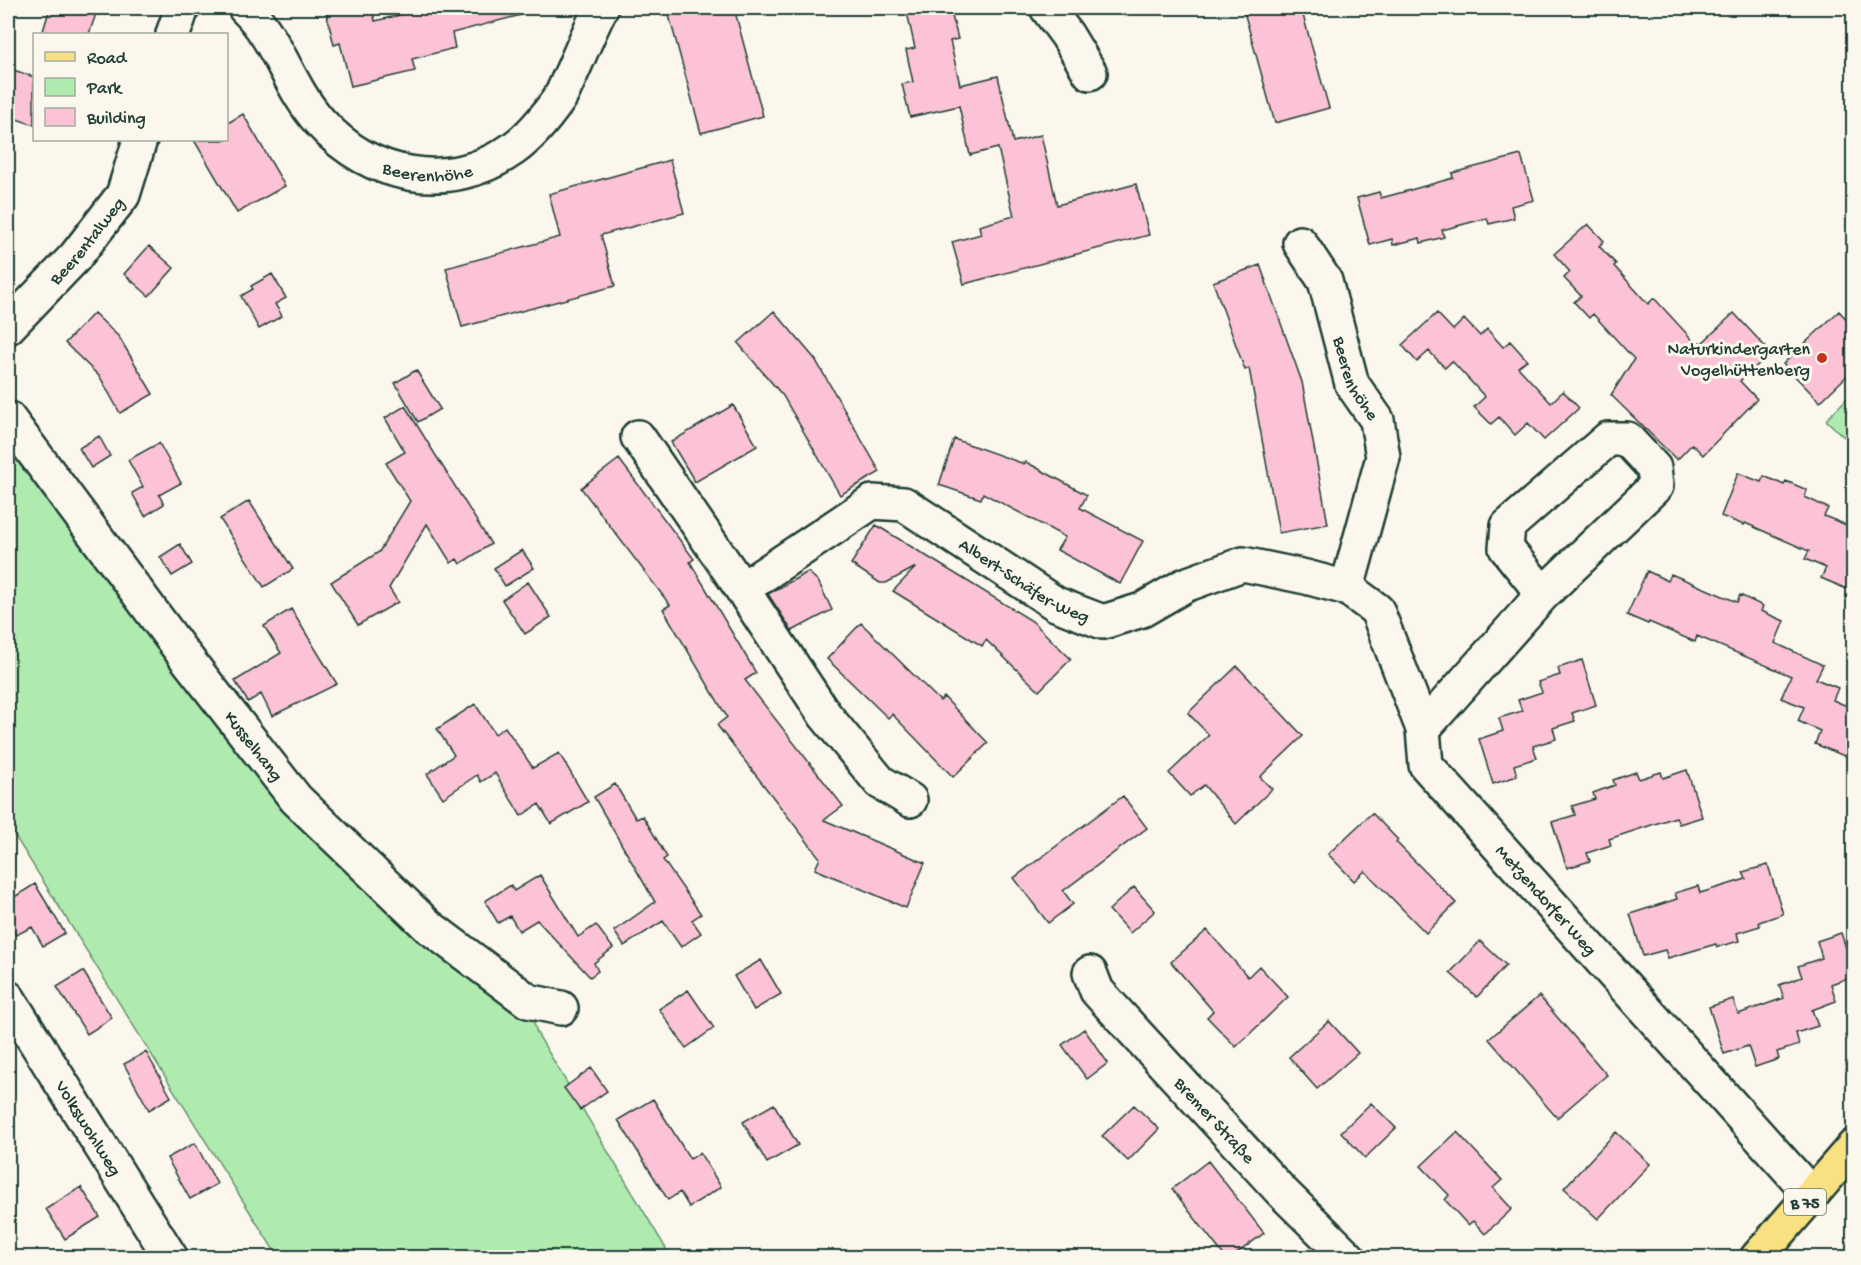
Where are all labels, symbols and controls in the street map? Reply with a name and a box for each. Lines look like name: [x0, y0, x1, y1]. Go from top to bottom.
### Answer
legend: [33, 33, 228, 141]
text: Road: [87, 49, 128, 70]
text: Park: [86, 79, 123, 100]
text: Building: [86, 109, 146, 130]
street label: Beerenhöhe: [378, 158, 476, 188]
street label: Beerentalweg: [45, 194, 130, 291]
street label: Beerenhöhe: [1327, 334, 1382, 426]
place label: Naturkindergarten Vogelhüttenberg: [1668, 340, 1810, 382]
marker: Naturkindergarten Vogelhüttenberg: [1815, 351, 1829, 365]
street label: Albert-Schäfer-Weg: [954, 535, 1092, 629]
street label: Kusselhang: [219, 708, 286, 787]
street label: Metzendorfer Weg: [1490, 842, 1600, 961]
street label: Bremer Straße: [1168, 1073, 1259, 1169]
street label: Volkswohlweg: [49, 1077, 125, 1180]
road number: B 75: [1784, 1189, 1826, 1215]

